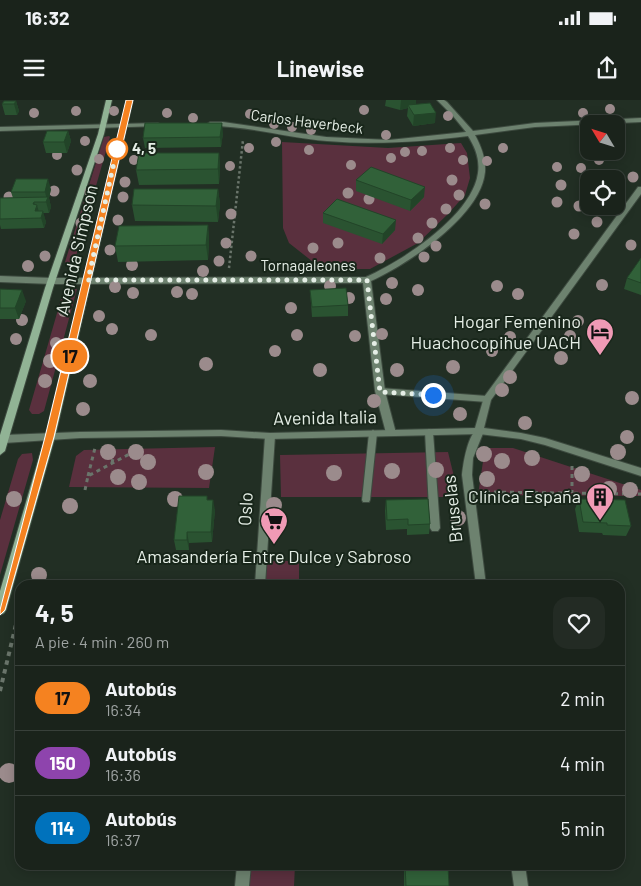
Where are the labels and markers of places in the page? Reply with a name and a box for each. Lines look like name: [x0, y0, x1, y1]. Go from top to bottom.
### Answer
marker: 4, 5: [106, 138, 128, 160]
place label: 4, 5: [132, 139, 156, 157]
place label: Hogar Femenino Huachocopihue UACH: [411, 310, 581, 353]
hotel icon: Hogar Femenino Huachocopihue UACH: [585, 317, 615, 356]
building icon: Clínica España: [585, 482, 615, 521]
place label: Clínica España: [468, 485, 581, 507]
supermarket icon: Amasandería Entre Dulce y Sabroso: [259, 506, 289, 545]
place label: Amasandería Entre Dulce y Sabroso: [136, 545, 412, 567]

